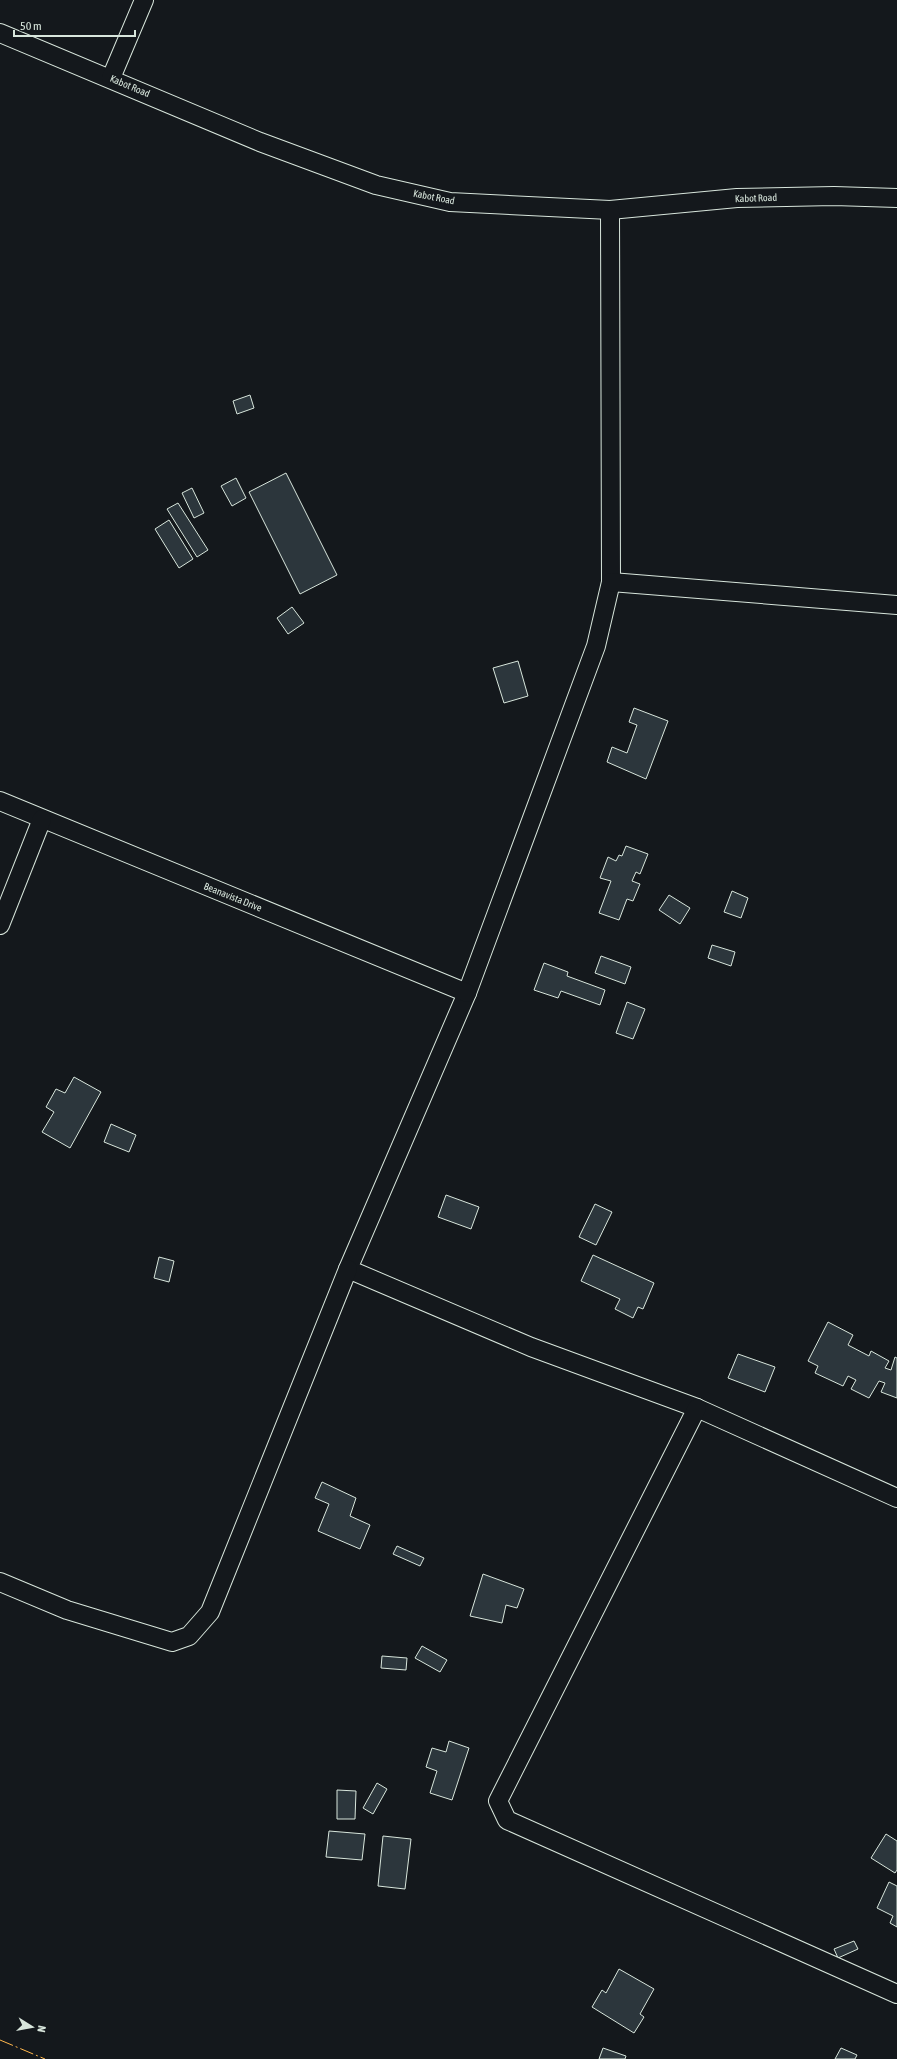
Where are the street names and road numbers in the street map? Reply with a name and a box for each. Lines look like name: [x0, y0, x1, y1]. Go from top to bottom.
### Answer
street label: Kabot Road: [108, 73, 152, 99]
street label: Kabot Road: [412, 188, 456, 206]
street label: Kabot Road: [735, 192, 777, 204]
street label: Beanavista Drive: [202, 880, 264, 914]

